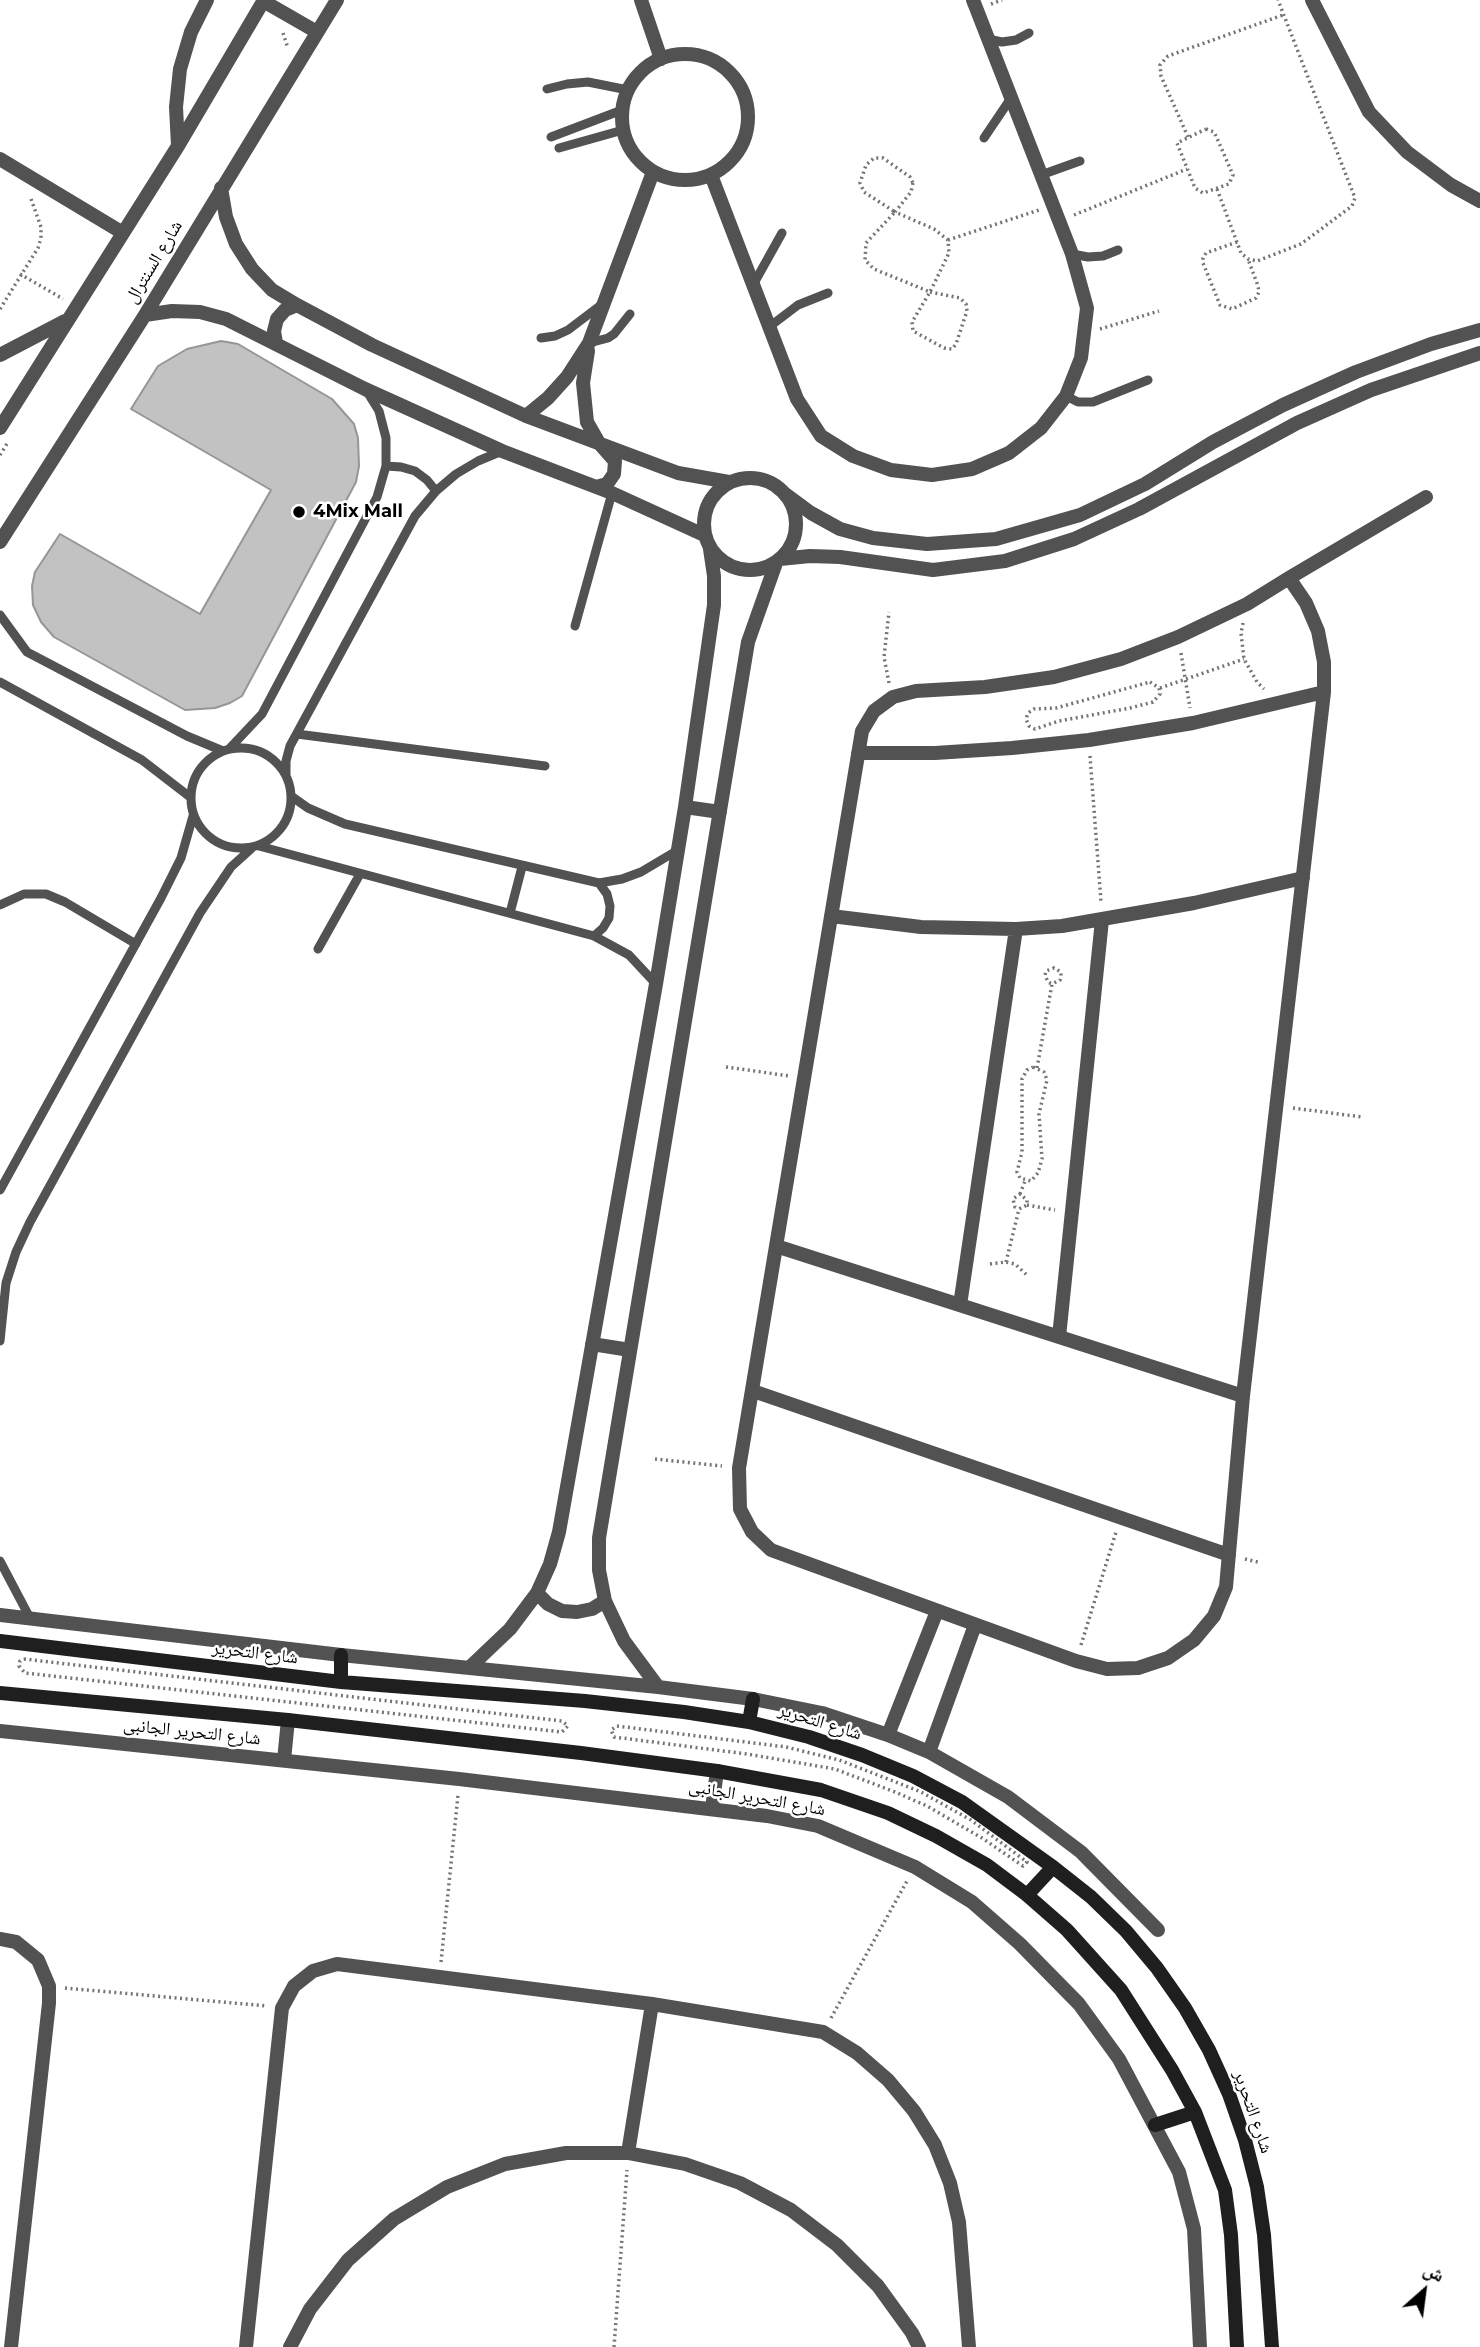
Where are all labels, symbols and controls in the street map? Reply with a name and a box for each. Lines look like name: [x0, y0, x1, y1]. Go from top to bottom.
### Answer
street label: شارع السنترال: [121, 217, 187, 307]
place label: 4Mix Mall: [313, 501, 403, 523]
marker: 4Mix Mall: [291, 504, 307, 520]
street label: شارع التحرير: [211, 1637, 299, 1669]
street label: شارع التحرير: [776, 1699, 864, 1745]
street label: شارع التحرير الجانبى: [122, 1714, 262, 1750]
street label: شارع التحرير الجانبى: [687, 1775, 827, 1821]
street label: شارع التحرير: [1229, 2068, 1277, 2156]
north arrow: [1389, 2256, 1459, 2326]
text: ش: [1420, 2257, 1448, 2287]

